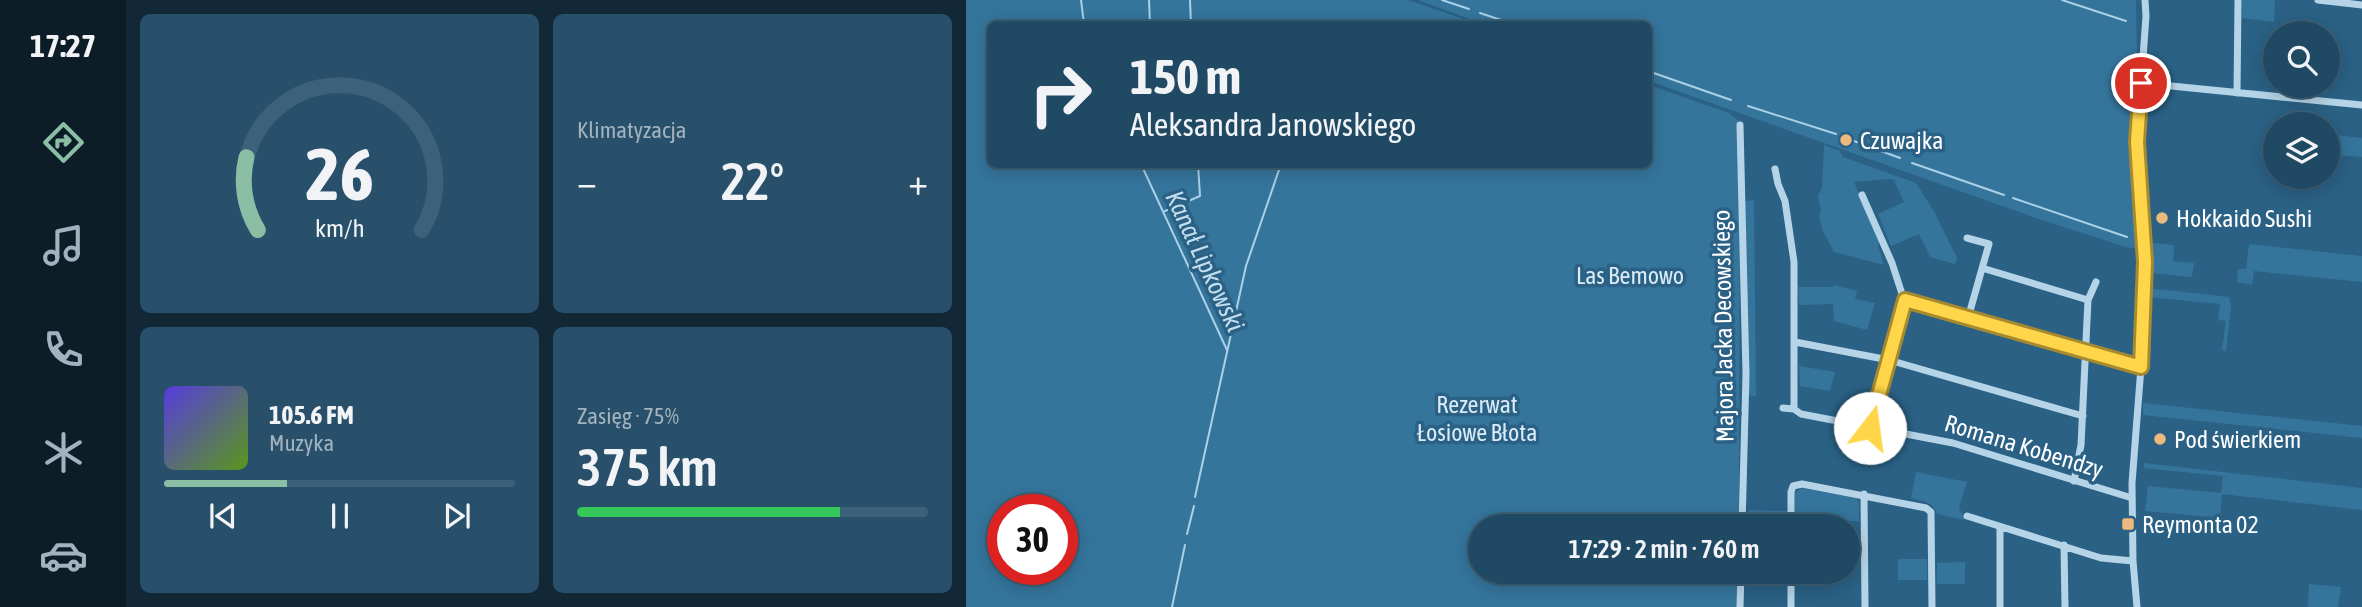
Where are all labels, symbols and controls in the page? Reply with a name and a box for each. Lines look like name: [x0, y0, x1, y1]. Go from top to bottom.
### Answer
map controls: [2263, 21, 2340, 189]
button: search: [2263, 21, 2340, 98]
text: 17:27: [30, 27, 96, 64]
text: 150 m: [1130, 48, 1241, 104]
icon: right: [1015, 49, 1106, 140]
pin: [2111, 53, 2171, 113]
icon: arrive: [2122, 64, 2160, 102]
text: Aleksandra Janowskiego: [1130, 106, 1416, 143]
button: layers: [2263, 112, 2340, 189]
text: Klimatyzacja: [577, 117, 686, 143]
icon: directions: [39, 118, 88, 167]
place label: Czuwajka: [1860, 127, 1944, 154]
text: 26: [305, 132, 374, 215]
marker: Czuwajka: [1838, 132, 1854, 148]
text: 22°: [721, 151, 784, 211]
text: −: [577, 160, 597, 203]
text: +: [908, 160, 928, 203]
water label: Kanał Lipkowski: [1159, 186, 1251, 336]
place label: Hokkaido Sushi: [2176, 205, 2312, 232]
street label: Majora Jacka Decowskiego: [1707, 210, 1739, 442]
marker: Hokkaido Sushi: [2154, 210, 2170, 226]
text: km/h: [315, 213, 364, 241]
icon: music: [39, 221, 88, 270]
park label: Las Bemowo: [1576, 262, 1684, 289]
icon: phone: [39, 325, 88, 374]
park label: Rezerwat Łosiowe Błota: [1417, 391, 1537, 446]
position arrow: [1833, 391, 1907, 465]
text: 105.6 FM: [269, 400, 354, 430]
text: Zasięg · 75%: [577, 403, 679, 429]
street label: Romana Kobendzy: [1942, 409, 2107, 483]
place label: Pod świerkiem: [2174, 426, 2301, 453]
icon: climate: [39, 428, 88, 477]
text: Muzyka: [269, 430, 334, 456]
marker: Pod świerkiem: [2152, 431, 2168, 447]
text: 375 km: [577, 437, 718, 497]
speed limit sign: 30: [987, 494, 1078, 585]
icon: previous: [204, 497, 242, 535]
icon: pause: [321, 497, 359, 535]
icon: next: [438, 497, 476, 535]
place label: Reymonta 02: [2142, 511, 2259, 538]
marker: Reymonta 02: [2120, 516, 2136, 532]
icon: car: [39, 531, 88, 580]
text: 17:29 · 2 min · 760 m: [1569, 534, 1759, 564]

